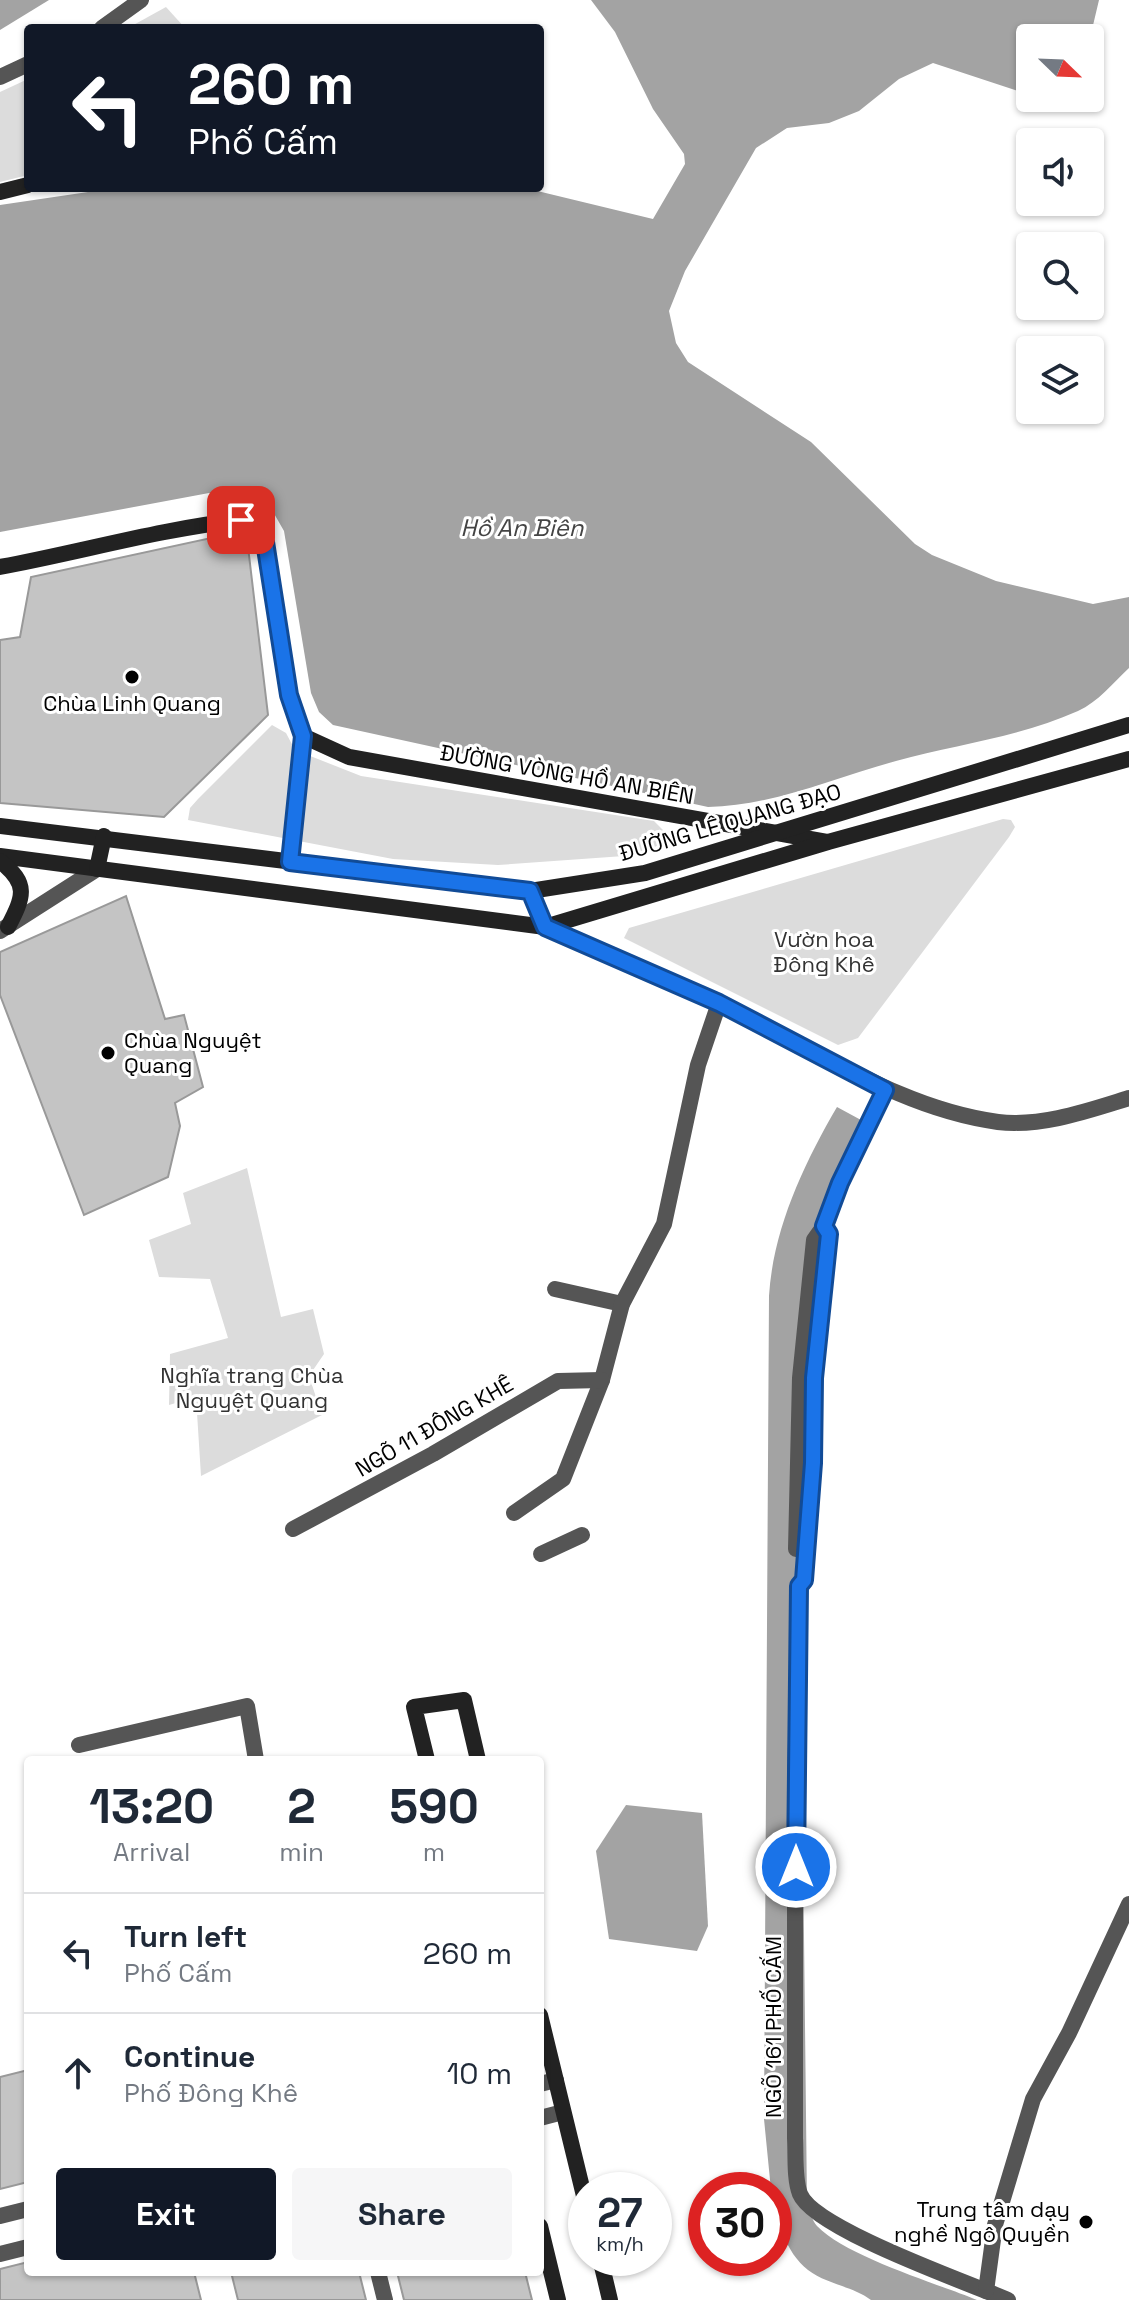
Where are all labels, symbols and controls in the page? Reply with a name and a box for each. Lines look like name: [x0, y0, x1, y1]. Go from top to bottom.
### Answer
north arrow: [1016, 24, 1104, 112]
map controls: [1016, 24, 1104, 424]
text: 260 m: [188, 49, 354, 120]
icon: left: [56, 56, 160, 160]
text: Phố Cấm: [188, 119, 338, 165]
button: sound: [1016, 128, 1104, 216]
button: search: [1016, 232, 1104, 320]
button: layers: [1016, 336, 1104, 424]
pin: [207, 486, 275, 554]
icon: arrive: [219, 498, 263, 542]
water label: Hồ An Biên: [460, 512, 585, 543]
marker: Chùa Linh Quang: [123, 668, 141, 686]
place label: Chùa Linh Quang: [43, 689, 221, 717]
street label: ĐƯỜNG VÒNG HỒ AN BIÊN: [438, 738, 696, 810]
street label: ĐƯỜNG LÊ QUANG ĐẠO: [616, 777, 844, 867]
park label: Vườn hoa Đông Khê: [773, 925, 875, 978]
place label: Chùa Nguyệt Quang: [124, 1026, 262, 1079]
marker: Chùa Nguyệt Quang: [99, 1044, 117, 1062]
park label: Nghĩa trang Chùa Nguyệt Quang: [160, 1361, 344, 1414]
street label: NGÕ 11 ĐÔNG KHÊ: [350, 1369, 518, 1483]
text: 13:20: [89, 1776, 214, 1837]
text: 2: [287, 1776, 316, 1837]
text: 590: [389, 1776, 479, 1837]
position arrow: [754, 1825, 838, 1909]
text: Arrival: [113, 1835, 190, 1869]
text: min: [279, 1835, 324, 1869]
text: m: [423, 1835, 445, 1869]
text: Turn left: [124, 1917, 247, 1956]
icon: left: [56, 1931, 100, 1975]
text: 260 m: [423, 1934, 512, 1973]
street label: NGÕ 161 PHỐ CẤM: [759, 1936, 787, 2118]
text: Phố Cấm: [124, 1956, 232, 1990]
text: Continue: [124, 2037, 255, 2076]
icon: ahead: [56, 2051, 100, 2095]
text: 10 m: [447, 2054, 512, 2093]
text: Phố Đông Khê: [124, 2076, 298, 2110]
button: Exit: [56, 2168, 276, 2260]
button: Share: [292, 2168, 512, 2260]
speed limit sign: 30: [688, 2172, 792, 2276]
text: 27: [597, 2188, 643, 2239]
place label: Trung tâm dạy nghề Ngô Quyền: [894, 2195, 1070, 2248]
marker: Trung tâm dạy nghề Ngô Quyền: [1077, 2213, 1095, 2231]
text: km/h: [596, 2231, 644, 2257]

